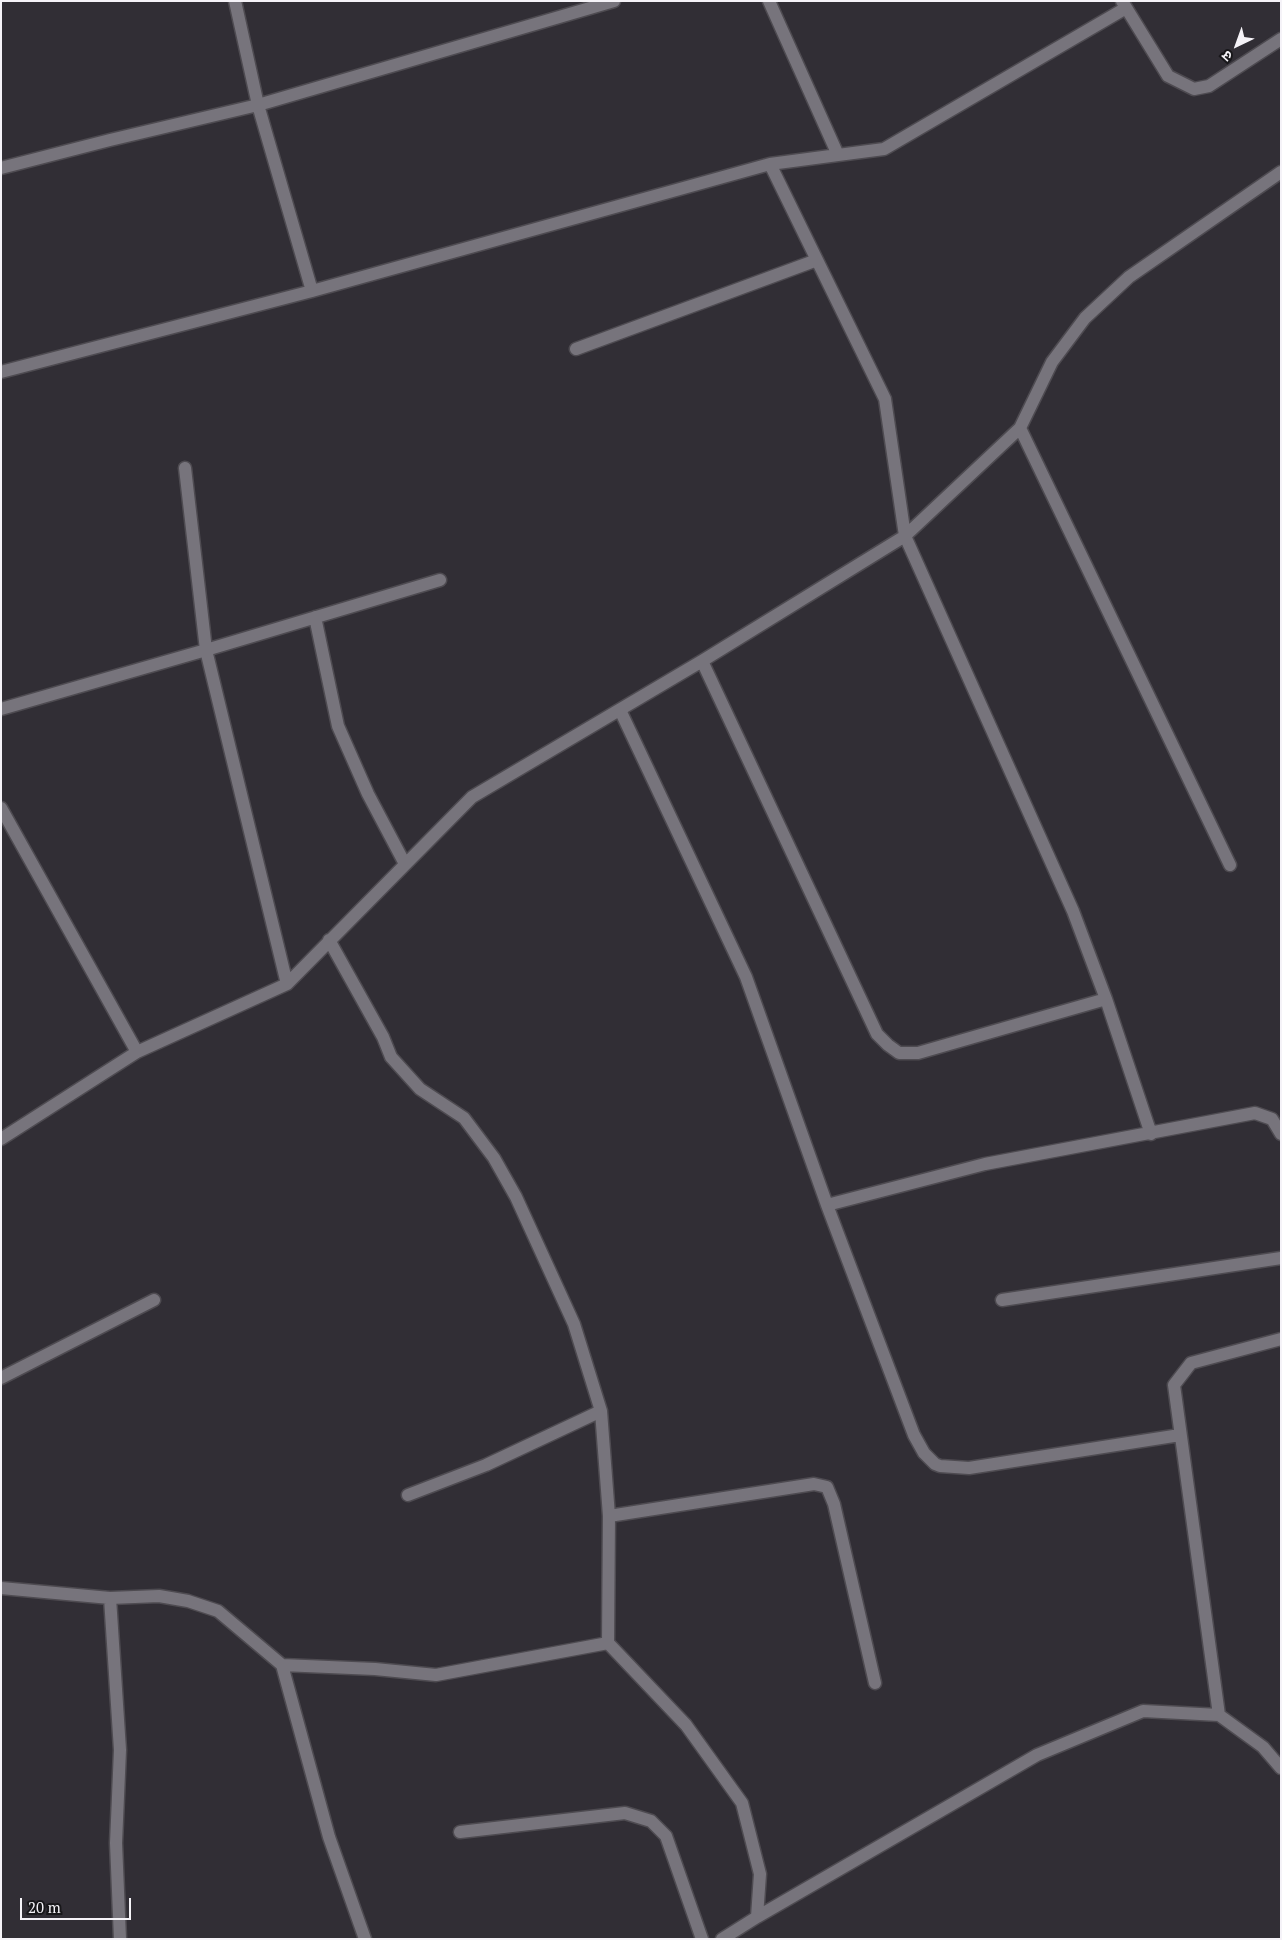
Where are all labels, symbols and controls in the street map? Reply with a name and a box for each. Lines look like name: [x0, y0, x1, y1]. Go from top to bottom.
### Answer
north arrow: [1212, 20, 1262, 70]
text: उ: [1217, 47, 1236, 66]
scale bar: [22, 1888, 134, 1920]
text: 20 m: [28, 1897, 61, 1917]

